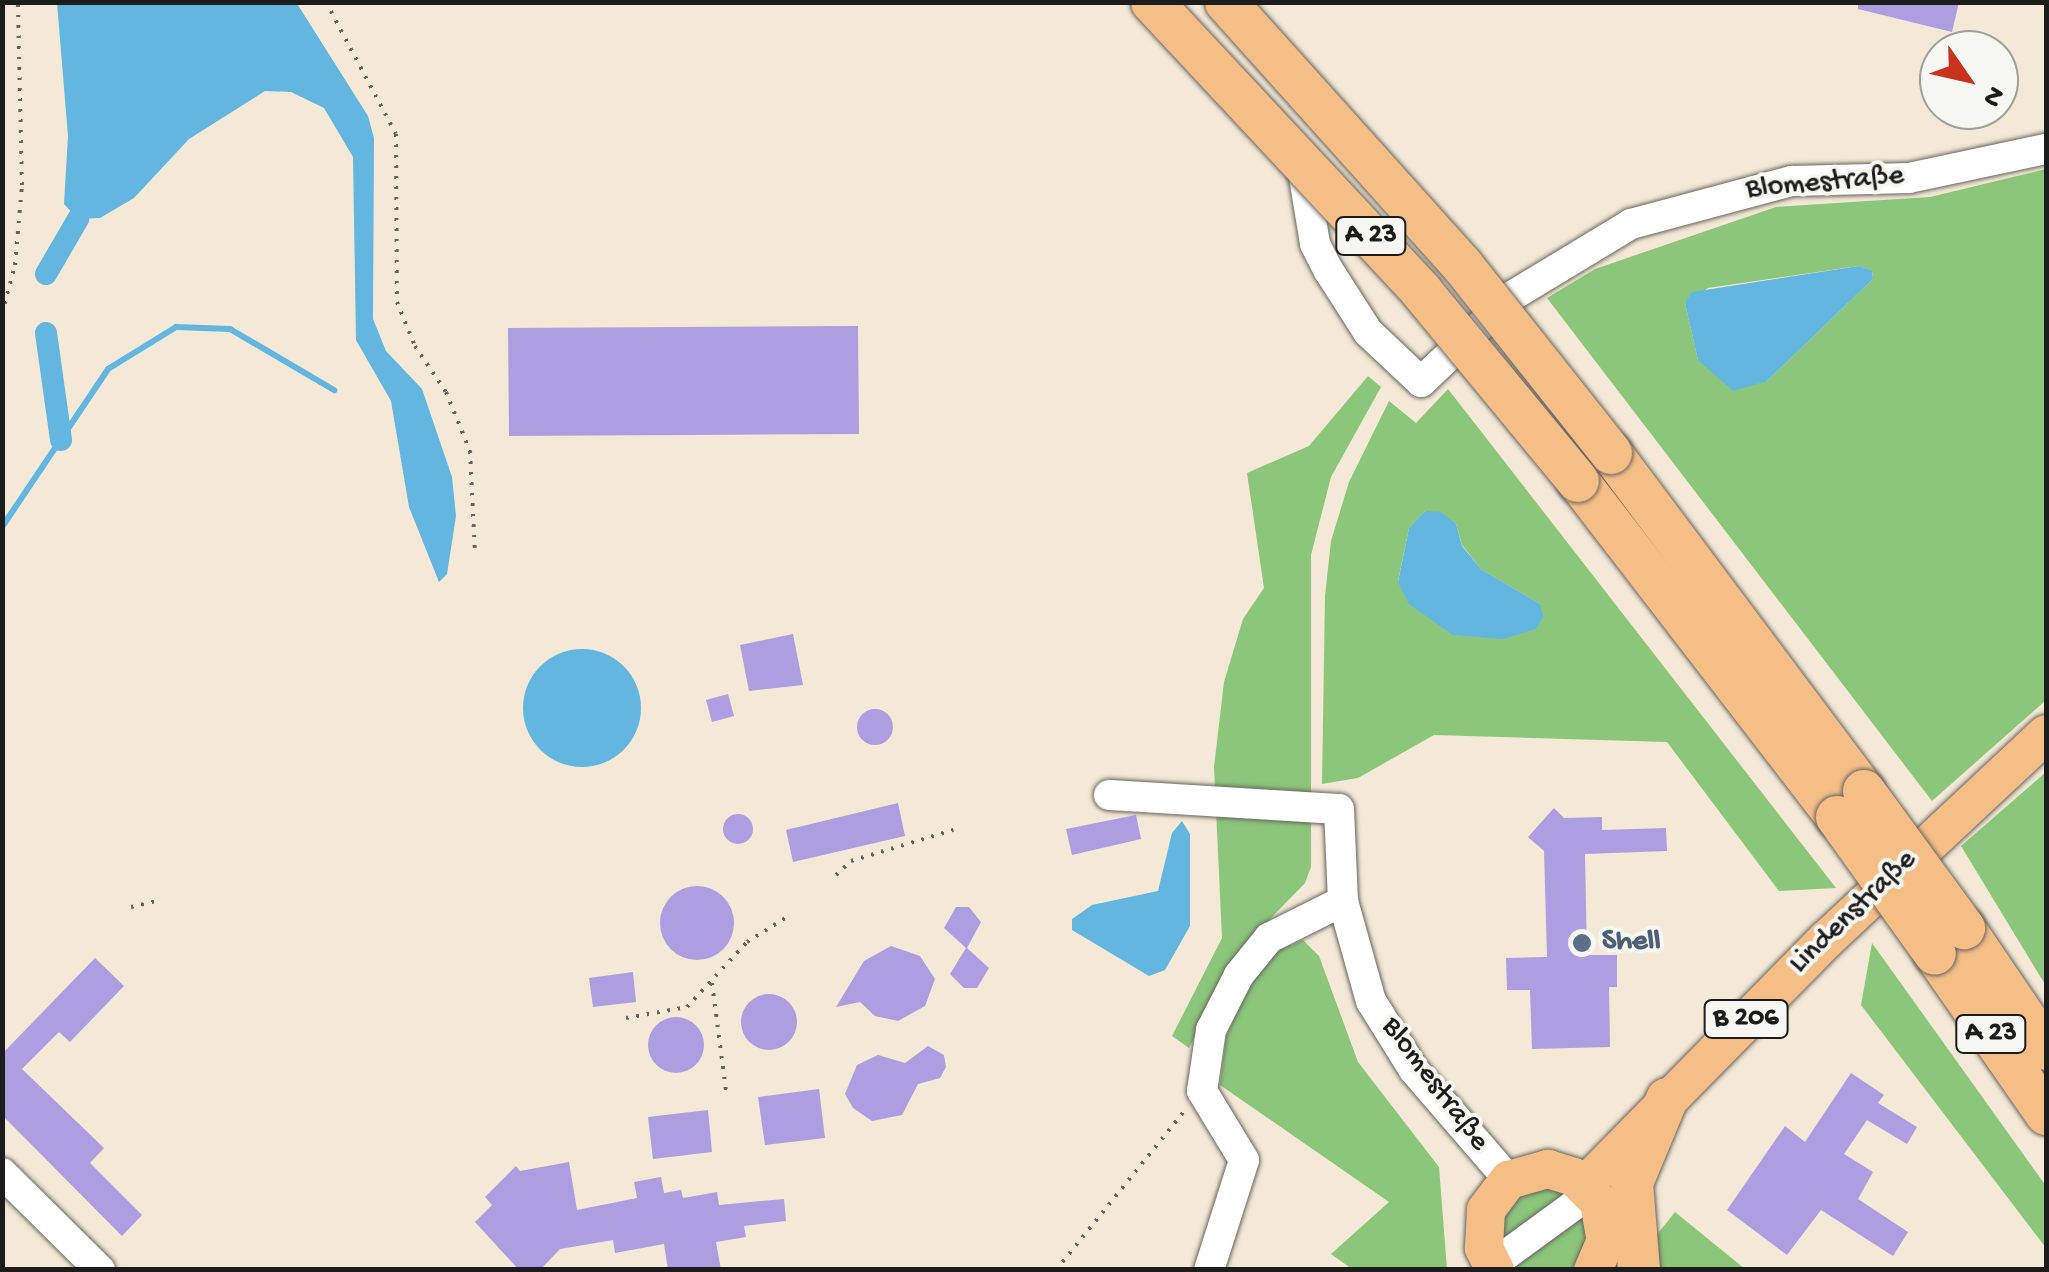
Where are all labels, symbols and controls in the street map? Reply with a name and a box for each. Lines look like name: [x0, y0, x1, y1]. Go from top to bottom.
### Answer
north arrow: [1919, 30, 2019, 130]
text: N: [1974, 79, 2011, 113]
street label: Blomestraße: [1744, 159, 1906, 209]
road number: A 23: [1334, 213, 1408, 259]
street label: Lindenstraße: [1783, 843, 1925, 983]
place label: Shell: [1602, 925, 1661, 961]
marker: Shell: [1571, 932, 1593, 954]
road number: B 206: [1704, 996, 1788, 1042]
street label: Blomestraße: [1372, 1011, 1496, 1159]
road number: A 23: [1954, 1011, 2028, 1057]

